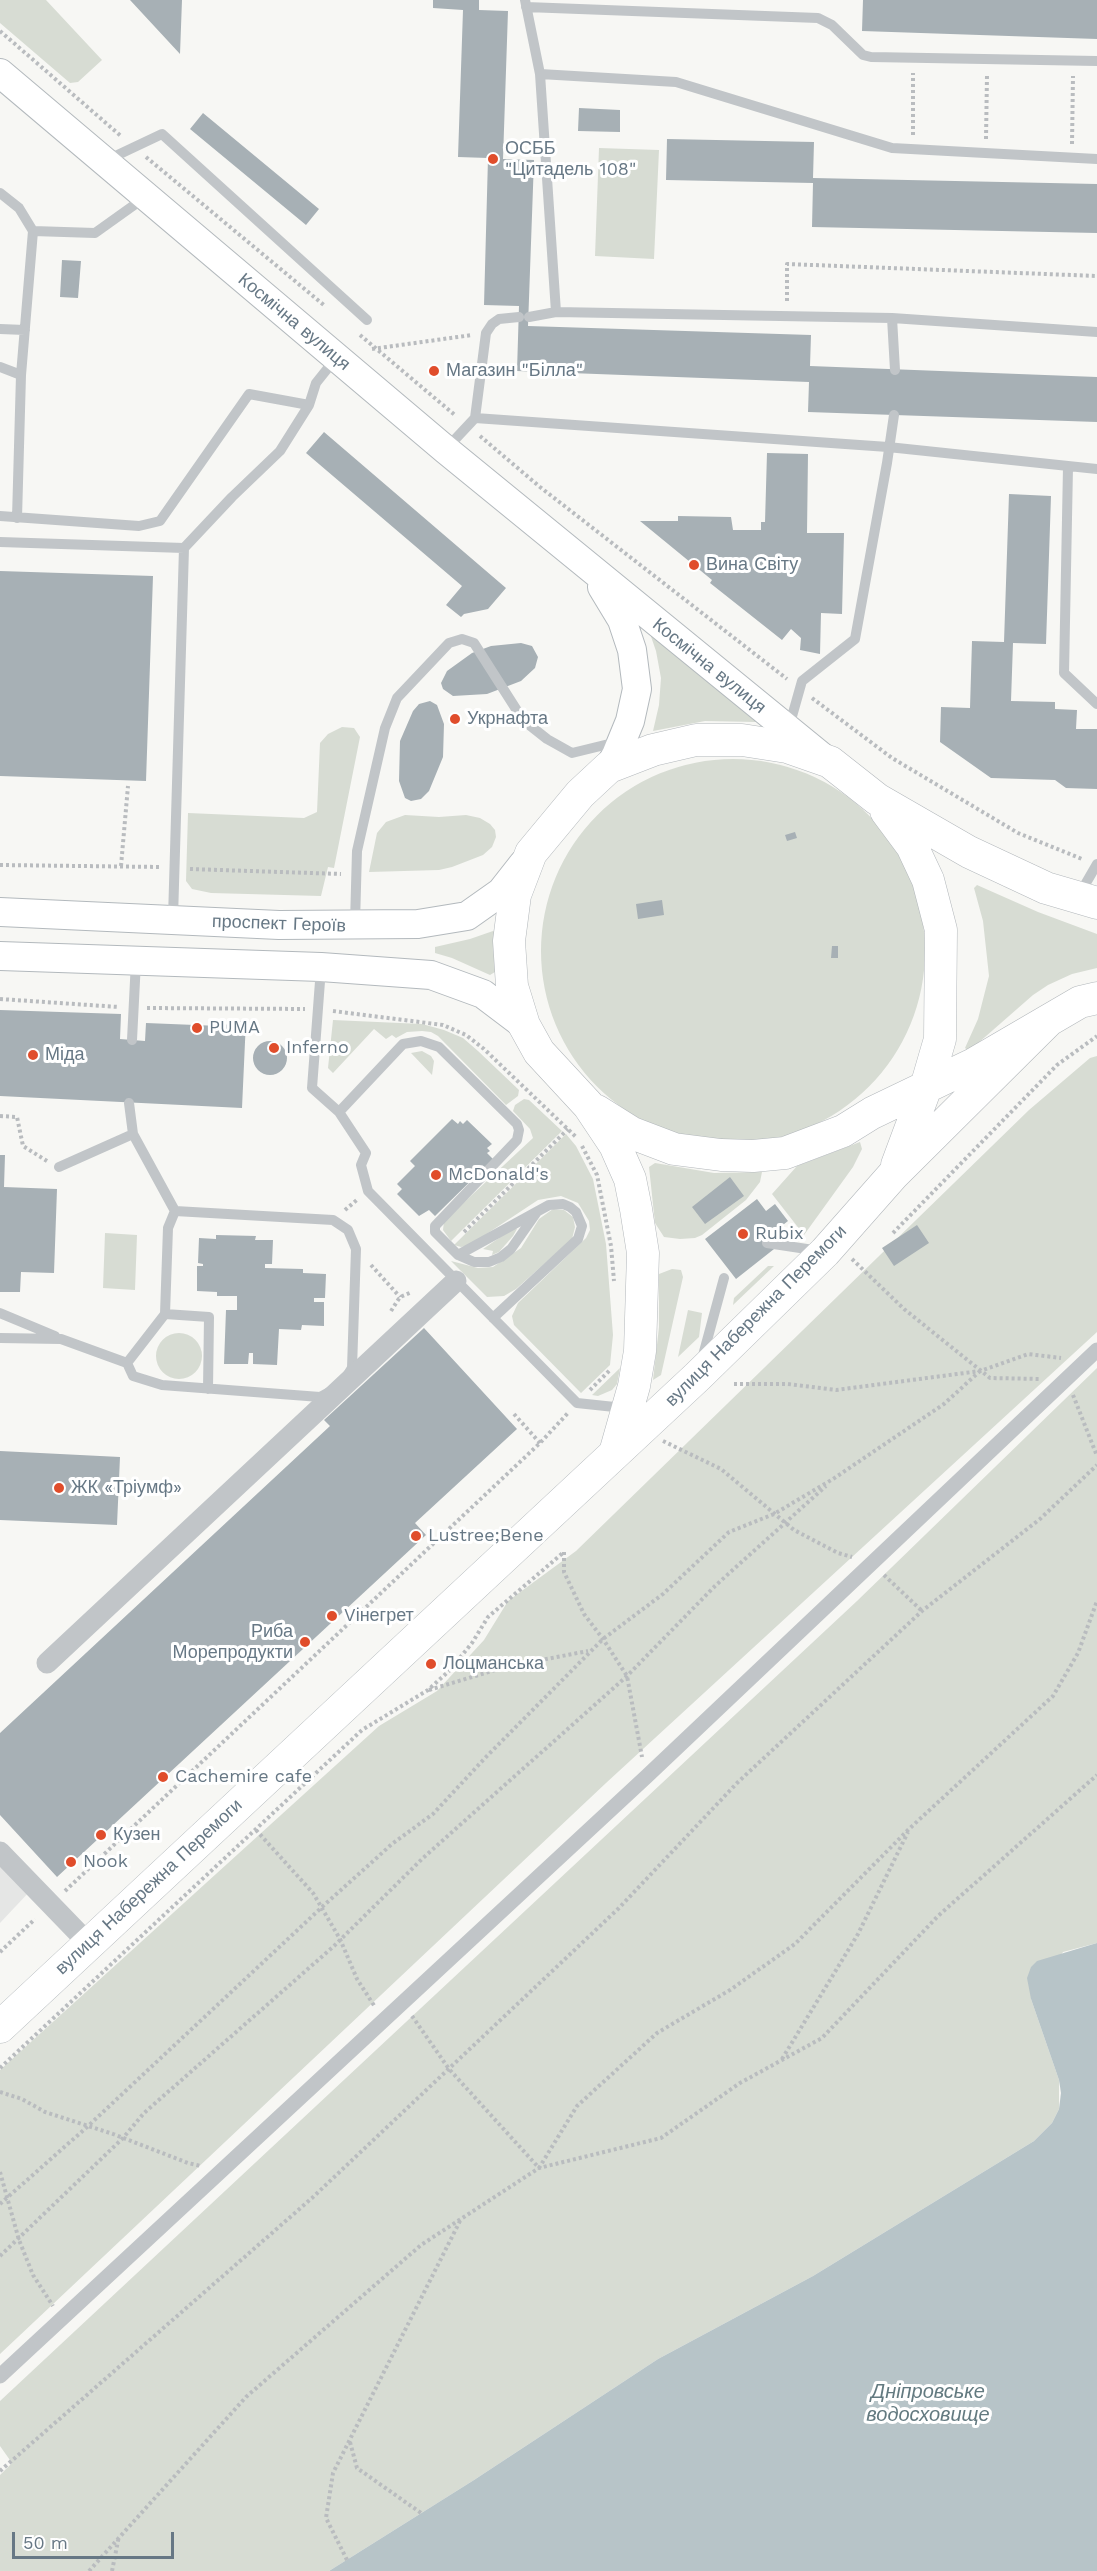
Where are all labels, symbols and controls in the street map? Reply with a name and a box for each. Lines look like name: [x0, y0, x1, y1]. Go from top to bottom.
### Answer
place label: ОСББ "Цитадель 108": [505, 138, 636, 180]
marker: ОСББ "Цитадель 108": [486, 152, 500, 166]
street label: Космічна вулиця: [234, 269, 354, 375]
place label: Магазин "Білла": [446, 360, 583, 382]
marker: Магазин "Білла": [427, 364, 441, 378]
place label: Вина Світу: [706, 554, 798, 576]
marker: Вина Світу: [687, 558, 701, 572]
street label: Космічна вулиця: [648, 614, 770, 718]
place label: Укрнафта: [467, 708, 548, 730]
marker: Укрнафта: [448, 712, 462, 726]
street label: проспект Героїв: [212, 911, 346, 937]
place label: PUMA: [209, 1017, 260, 1039]
marker: PUMA: [190, 1021, 204, 1035]
place label: Inferno: [286, 1037, 349, 1059]
marker: Inferno: [267, 1041, 281, 1055]
place label: Міда: [45, 1044, 85, 1066]
marker: Міда: [26, 1048, 40, 1062]
place label: McDonald's: [448, 1164, 549, 1186]
marker: McDonald's: [429, 1168, 443, 1182]
street label: вулиця Набережна Перемоги: [661, 1221, 851, 1411]
place label: Rubix: [755, 1223, 804, 1245]
marker: Rubix: [736, 1227, 750, 1241]
place label: ЖК «Тріумф»: [71, 1477, 182, 1499]
marker: ЖК «Тріумф»: [52, 1481, 66, 1495]
place label: Lustree;Bene: [428, 1525, 544, 1547]
marker: Lustree;Bene: [409, 1529, 423, 1543]
place label: Vінегрет: [344, 1605, 414, 1627]
marker: Vінегрет: [325, 1609, 339, 1623]
place label: Риба Морепродукти: [173, 1621, 293, 1664]
marker: Риба Морепродукти: [298, 1635, 312, 1649]
place label: Лоцманська: [443, 1653, 544, 1675]
marker: Лоцманська: [424, 1657, 438, 1671]
place label: Cachemire cafe: [175, 1766, 312, 1788]
marker: Cachemire cafe: [156, 1770, 170, 1784]
street label: вулиця Набережна Перемоги: [51, 1795, 247, 1979]
place label: Кузен: [113, 1824, 160, 1846]
marker: Кузен: [94, 1828, 108, 1842]
place label: Nook: [83, 1851, 128, 1873]
marker: Nook: [64, 1855, 78, 1869]
water label: Дніпровське водосховище: [866, 2380, 990, 2427]
scale bar: [15, 2520, 177, 2558]
text: 50 m: [23, 2532, 68, 2553]

